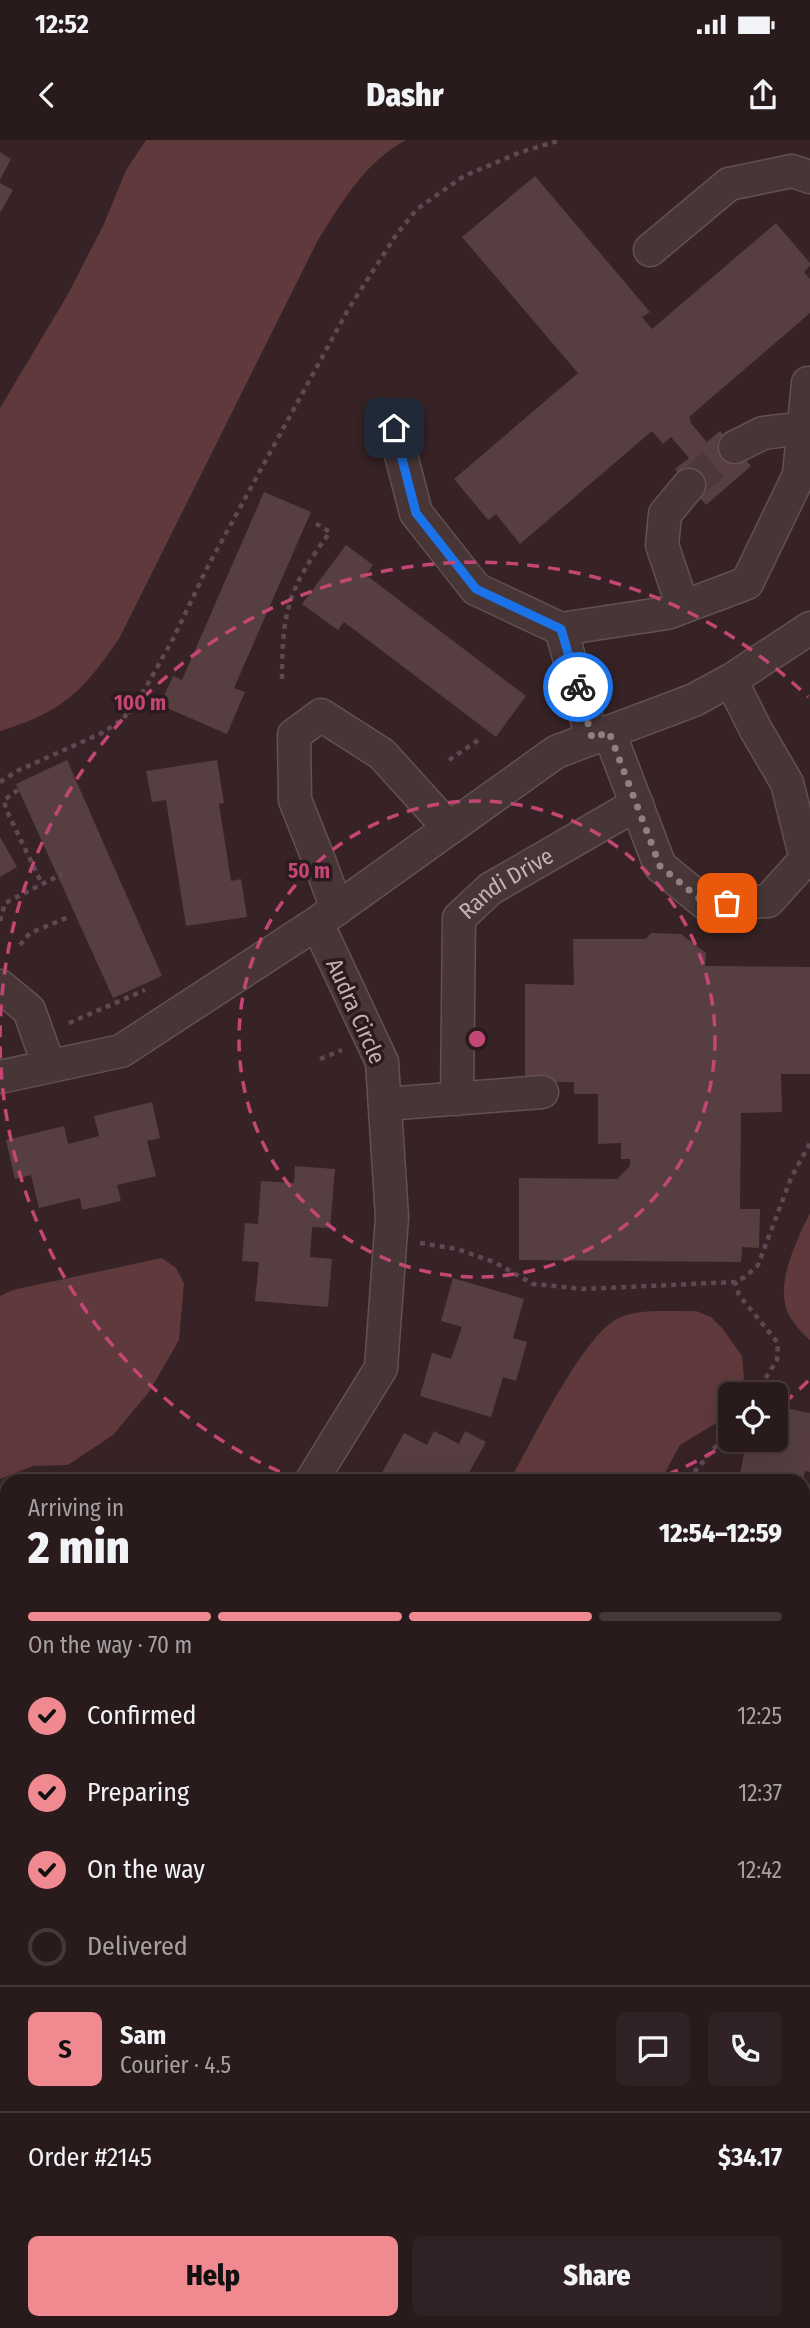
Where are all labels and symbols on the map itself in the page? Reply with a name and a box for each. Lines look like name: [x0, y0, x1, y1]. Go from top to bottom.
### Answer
pin: [364, 398, 424, 458]
courier: [543, 652, 613, 722]
text: 100 m: [114, 690, 166, 716]
street label: Randi Drive: [453, 842, 558, 925]
text: 50 m: [288, 858, 330, 884]
pin: [697, 873, 757, 933]
street label: Audra Circle: [320, 954, 392, 1068]
centre of rings: [465, 1027, 489, 1051]

